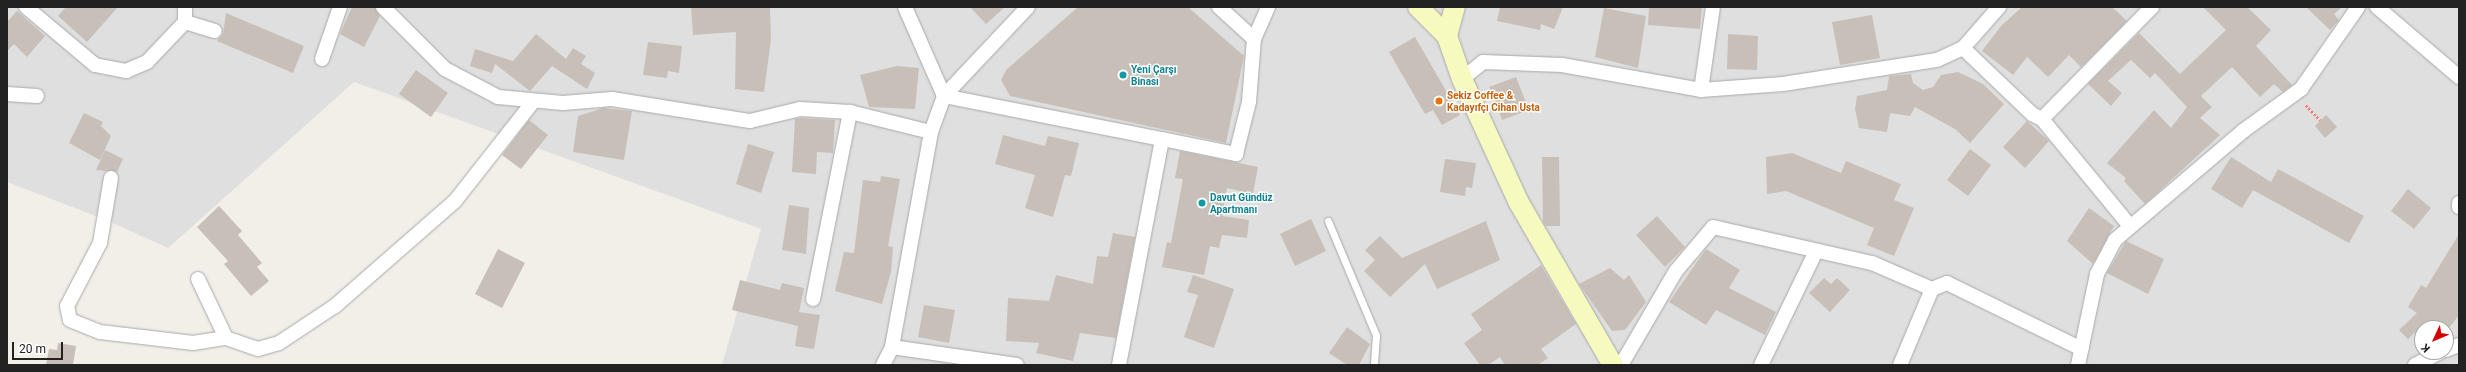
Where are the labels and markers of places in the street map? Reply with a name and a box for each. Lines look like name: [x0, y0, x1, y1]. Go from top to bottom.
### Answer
place label: Yeni Çarşı Binası: [1131, 63, 1176, 86]
marker: Yeni Çarşı Binası: [1118, 70, 1128, 80]
place label: Sekiz Coffee & Kadayıfçı Cihan Usta: [1447, 89, 1540, 112]
marker: Sekiz Coffee & Kadayıfçı Cihan Usta: [1434, 96, 1444, 106]
place label: Davut Gündüz Apartmanı: [1210, 191, 1273, 214]
marker: Davut Gündüz Apartmanı: [1197, 198, 1207, 208]

